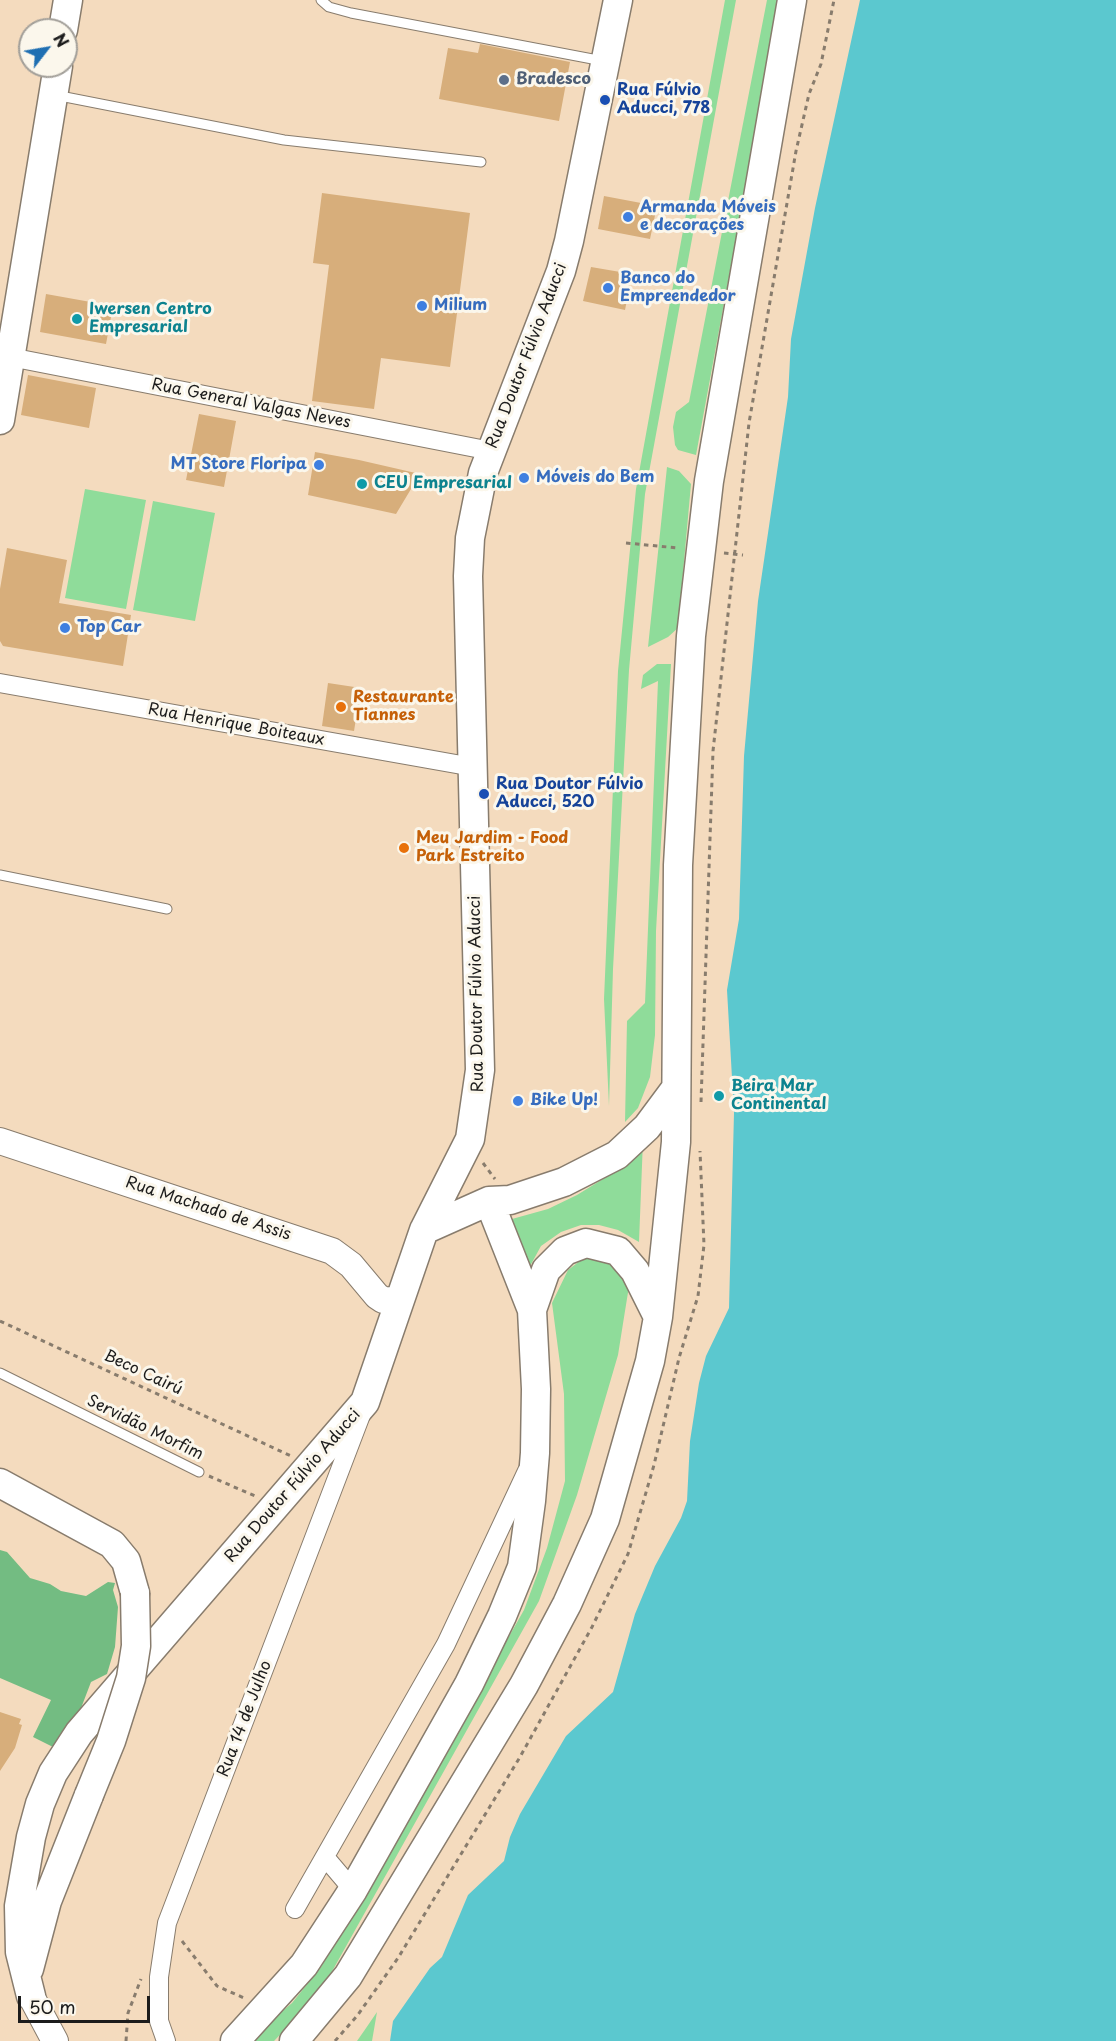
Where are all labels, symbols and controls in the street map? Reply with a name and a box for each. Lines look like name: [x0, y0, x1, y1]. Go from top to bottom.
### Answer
north arrow: [18, 18, 78, 78]
text: N: [48, 28, 75, 51]
place label: Bradesco: [516, 70, 591, 90]
marker: Bradesco: [497, 73, 511, 87]
place label: Rua Fúlvio Aducci, 778: [617, 81, 710, 119]
marker: Rua Fúlvio Aducci, 778: [598, 93, 612, 107]
place label: Armanda Móveis e decorações: [640, 198, 776, 236]
marker: Armanda Móveis e decorações: [621, 210, 635, 224]
street label: Rua Doutor Fúlvio Aducci: [483, 261, 571, 451]
place label: Banco do Empreendedor: [620, 269, 736, 307]
marker: Banco do Empreendedor: [601, 281, 615, 295]
place label: Milium: [434, 296, 487, 316]
marker: Milium: [415, 299, 429, 313]
place label: Iwersen Centro Empresarial: [89, 300, 212, 338]
marker: Iwersen Centro Empresarial: [70, 312, 84, 326]
street label: Rua General Valgas Neves: [150, 375, 352, 433]
place label: MT Store Floripa: [171, 455, 307, 475]
marker: MT Store Floripa: [312, 458, 326, 472]
place label: Móveis do Bem: [536, 468, 654, 488]
marker: Móveis do Bem: [517, 471, 531, 485]
place label: CEU Empresarial: [374, 474, 512, 494]
marker: CEU Empresarial: [355, 477, 369, 491]
place label: Top Car: [77, 618, 142, 638]
marker: Top Car: [58, 621, 72, 635]
place label: Restaurante Tiannes: [353, 688, 454, 726]
street label: Rua Henrique Boiteaux: [146, 700, 326, 750]
marker: Restaurante Tiannes: [334, 700, 348, 714]
place label: Rua Doutor Fúlvio Aducci, 520: [496, 775, 643, 813]
marker: Rua Doutor Fúlvio Aducci, 520: [477, 787, 491, 801]
place label: Meu Jardim - Food Park Estreito: [416, 829, 568, 867]
marker: Meu Jardim - Food Park Estreito: [397, 841, 411, 855]
street label: Rua Doutor Fúlvio Aducci: [466, 895, 488, 1093]
place label: Beira Mar Continental: [731, 1077, 826, 1115]
marker: Beira Mar Continental: [712, 1089, 726, 1103]
place label: Bike Up!: [530, 1091, 598, 1111]
marker: Bike Up!: [511, 1094, 525, 1108]
street label: Rua Machado de Assis: [123, 1173, 293, 1245]
street label: Beco Cairú: [101, 1346, 185, 1400]
street label: Servidão Morfim: [84, 1392, 206, 1464]
street label: Rua Doutor Fúlvio Aducci: [221, 1405, 365, 1567]
street label: Rua 14 de Julho: [214, 1658, 276, 1780]
scale bar: [21, 1984, 153, 2022]
text: 50 m: [29, 1993, 76, 2020]

